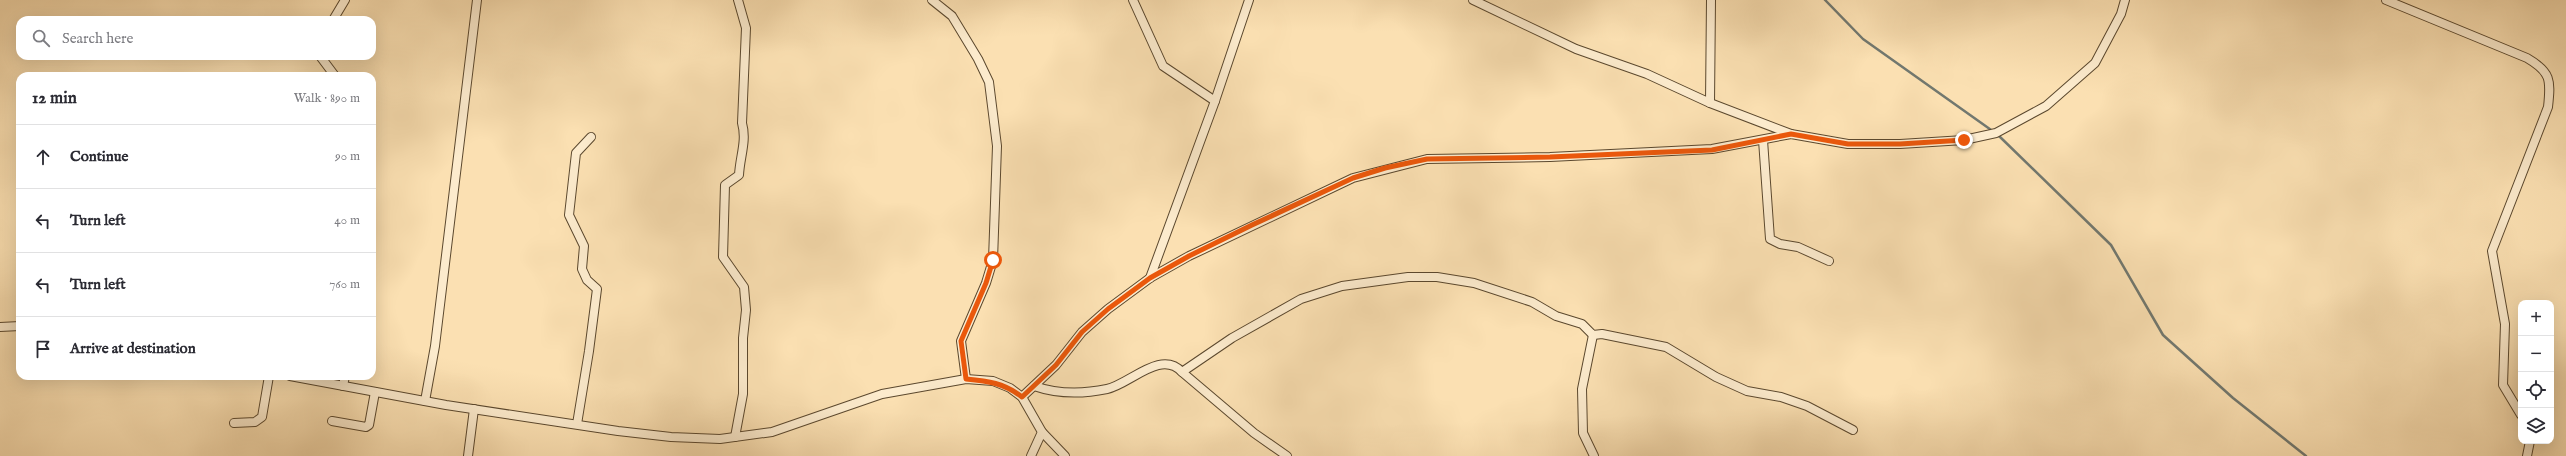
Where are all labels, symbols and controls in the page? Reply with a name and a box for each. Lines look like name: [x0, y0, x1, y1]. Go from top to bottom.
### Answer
search box: [16, 16, 376, 60]
icon: search: [30, 27, 52, 49]
text: Search here: [62, 29, 133, 48]
text: 12 min: [32, 88, 77, 109]
text: Walk · 890 m: [294, 90, 360, 107]
route end: [1955, 131, 1973, 149]
icon: ahead: [32, 146, 54, 168]
text: Continue: [70, 147, 128, 166]
text: 90 m: [335, 148, 360, 165]
icon: left: [32, 210, 54, 232]
text: Turn left: [70, 211, 126, 230]
text: 40 m: [334, 212, 360, 229]
route start: [984, 251, 1002, 269]
icon: left: [32, 274, 54, 296]
text: Turn left: [70, 275, 126, 294]
text: 760 m: [329, 276, 360, 293]
map controls: [2518, 300, 2554, 444]
button: +: [2518, 300, 2554, 336]
button: −: [2518, 336, 2554, 372]
icon: arrive: [32, 338, 54, 360]
text: Arrive at destination: [70, 339, 196, 358]
button: locate: [2518, 372, 2554, 408]
button: layers: [2518, 408, 2554, 444]

